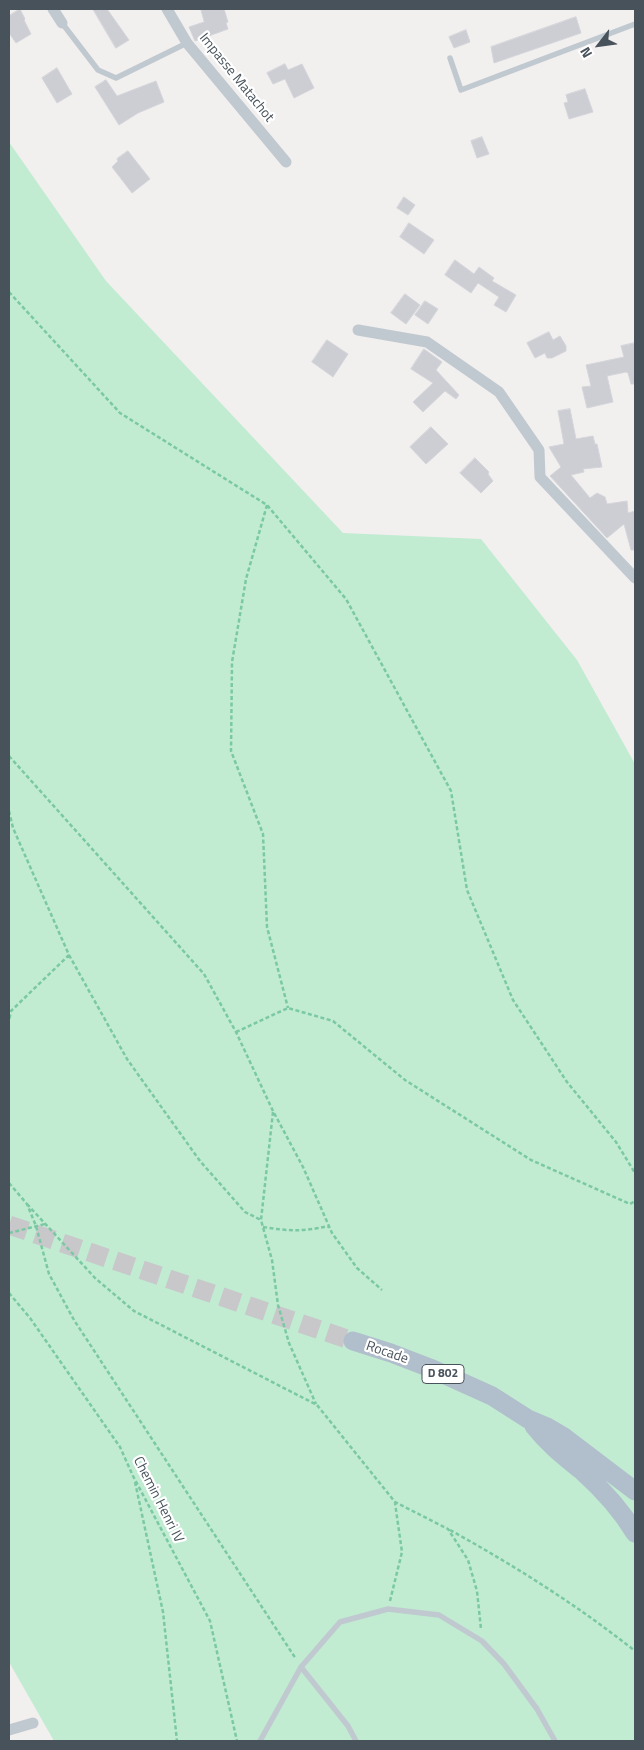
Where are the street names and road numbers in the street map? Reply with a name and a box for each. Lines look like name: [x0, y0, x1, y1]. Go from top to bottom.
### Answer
street label: Impasse Matachot: [195, 30, 277, 126]
street label: Rocade: [364, 1338, 410, 1368]
road number: D 802: [422, 1365, 464, 1384]
street label: Chemin Henri IV: [129, 1454, 187, 1546]

